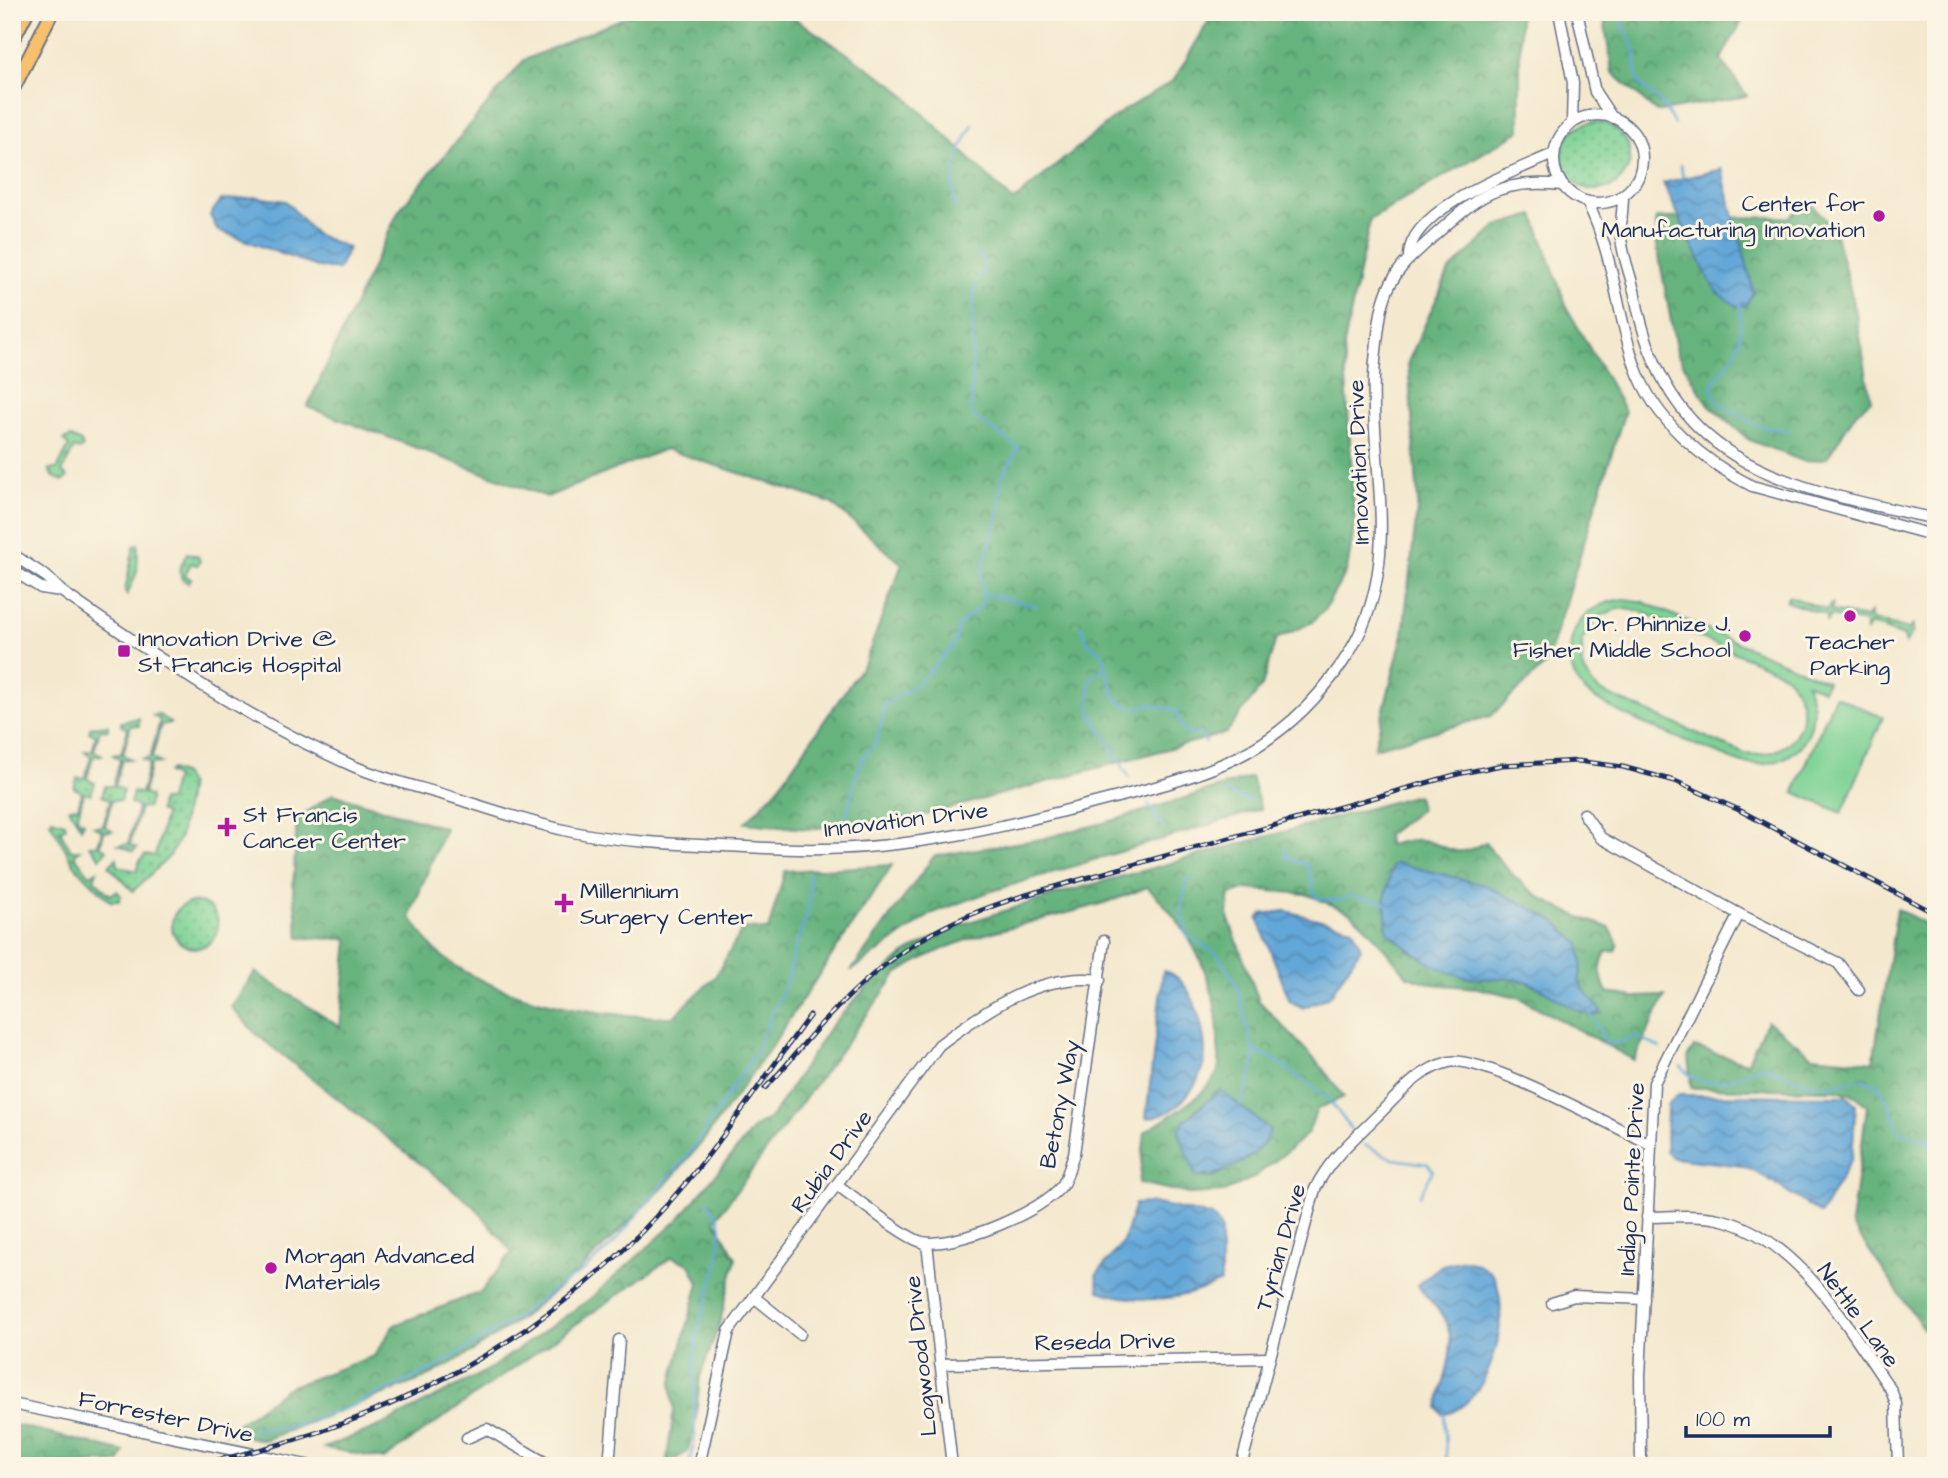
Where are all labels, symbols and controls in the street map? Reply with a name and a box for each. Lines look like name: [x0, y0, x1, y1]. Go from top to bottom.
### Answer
place label: Center for Manufacturing Innovation: [1601, 188, 1865, 247]
marker: Center for Manufacturing Innovation: [1871, 208, 1887, 224]
street label: Innovation Drive: [1340, 379, 1378, 545]
place label: Dr. Phinnize J. Fisher Middle School: [1513, 608, 1731, 666]
marker: Teacher Parking: [1842, 608, 1858, 624]
place label: Innovation Drive @ St Francis Hospital: [138, 623, 341, 681]
place label: Teacher Parking: [1805, 626, 1895, 685]
marker: Dr. Phinnize J. Fisher Middle School: [1737, 628, 1753, 644]
marker: Innovation Drive @ St Francis Hospital: [116, 643, 132, 659]
street label: Innovation Drive: [822, 794, 990, 846]
place label: St Francis Cancer Center: [243, 799, 406, 857]
marker: St Francis Cancer Center: [217, 817, 237, 837]
place label: Millennium Surgery Center: [580, 875, 753, 934]
marker: Millennium Surgery Center: [554, 893, 574, 913]
street label: Betony Way: [1032, 1037, 1089, 1171]
street label: Indigo Pointe Drive: [1611, 1082, 1654, 1276]
street label: Rubia Drive: [783, 1103, 880, 1220]
street label: Tyrian Drive: [1248, 1180, 1315, 1315]
place label: Morgan Advanced Materials: [285, 1240, 475, 1298]
street label: Nettle Lane: [1809, 1257, 1907, 1374]
marker: Morgan Advanced Materials: [263, 1260, 279, 1276]
street label: Logwood Drive: [897, 1274, 946, 1438]
street label: Reseda Drive: [1034, 1325, 1176, 1359]
street label: Forrester Drive: [76, 1383, 256, 1451]
scale bar: [1686, 1394, 1829, 1438]
text: 100 m: [1696, 1405, 1751, 1434]

